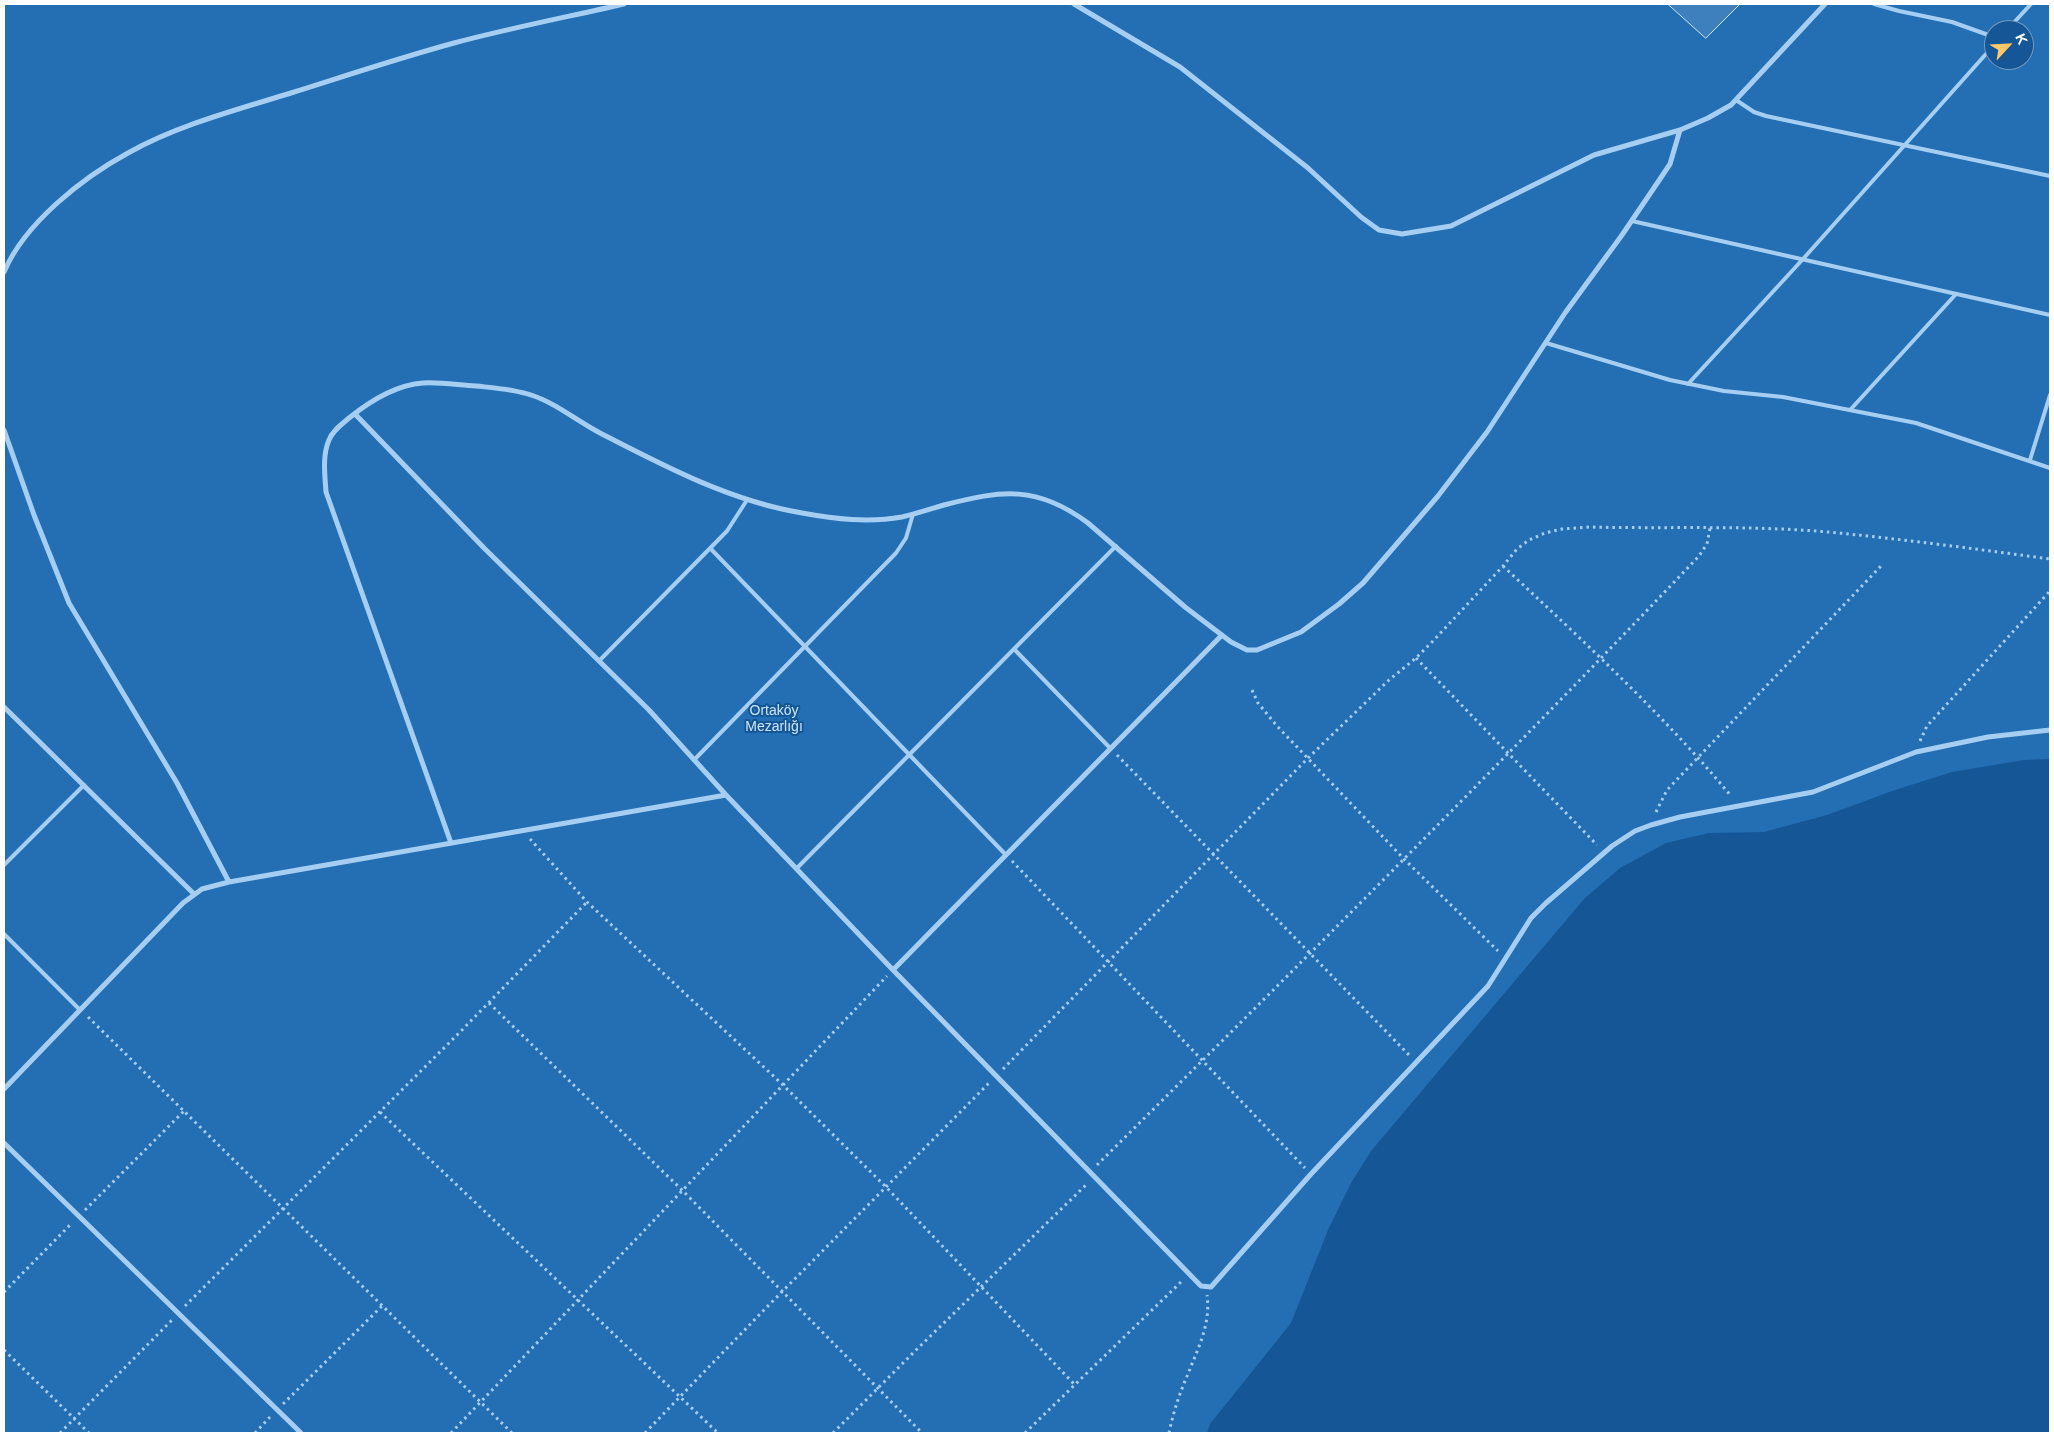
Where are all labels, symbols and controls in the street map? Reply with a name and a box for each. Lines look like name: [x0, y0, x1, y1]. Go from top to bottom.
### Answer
north arrow: [1984, 20, 2034, 70]
text: K: [2012, 31, 2031, 47]
park label: Ortaköy Mezarlığı: [745, 703, 803, 736]

